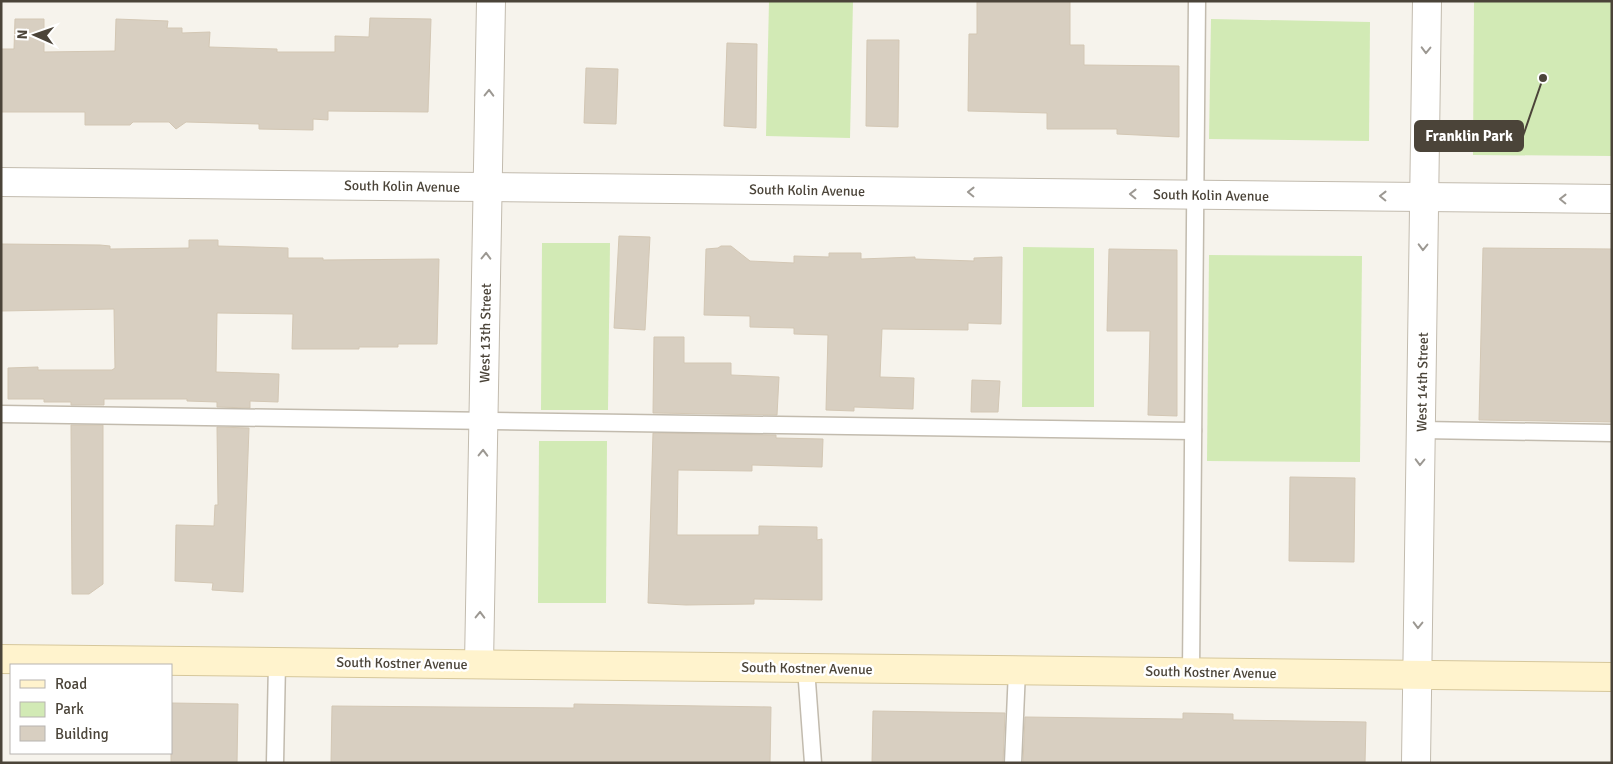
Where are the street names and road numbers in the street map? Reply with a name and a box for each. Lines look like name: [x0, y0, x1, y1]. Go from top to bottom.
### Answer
street label: South Kolin Avenue: [344, 177, 460, 196]
street label: South Kolin Avenue: [749, 181, 865, 200]
street label: South Kolin Avenue: [1153, 186, 1269, 205]
street label: West 13th Street: [476, 283, 495, 383]
street label: West 14th Street: [1413, 332, 1432, 432]
street label: South Kostner Avenue: [336, 654, 468, 673]
street label: South Kostner Avenue: [741, 659, 873, 678]
street label: South Kostner Avenue: [1145, 663, 1277, 682]

